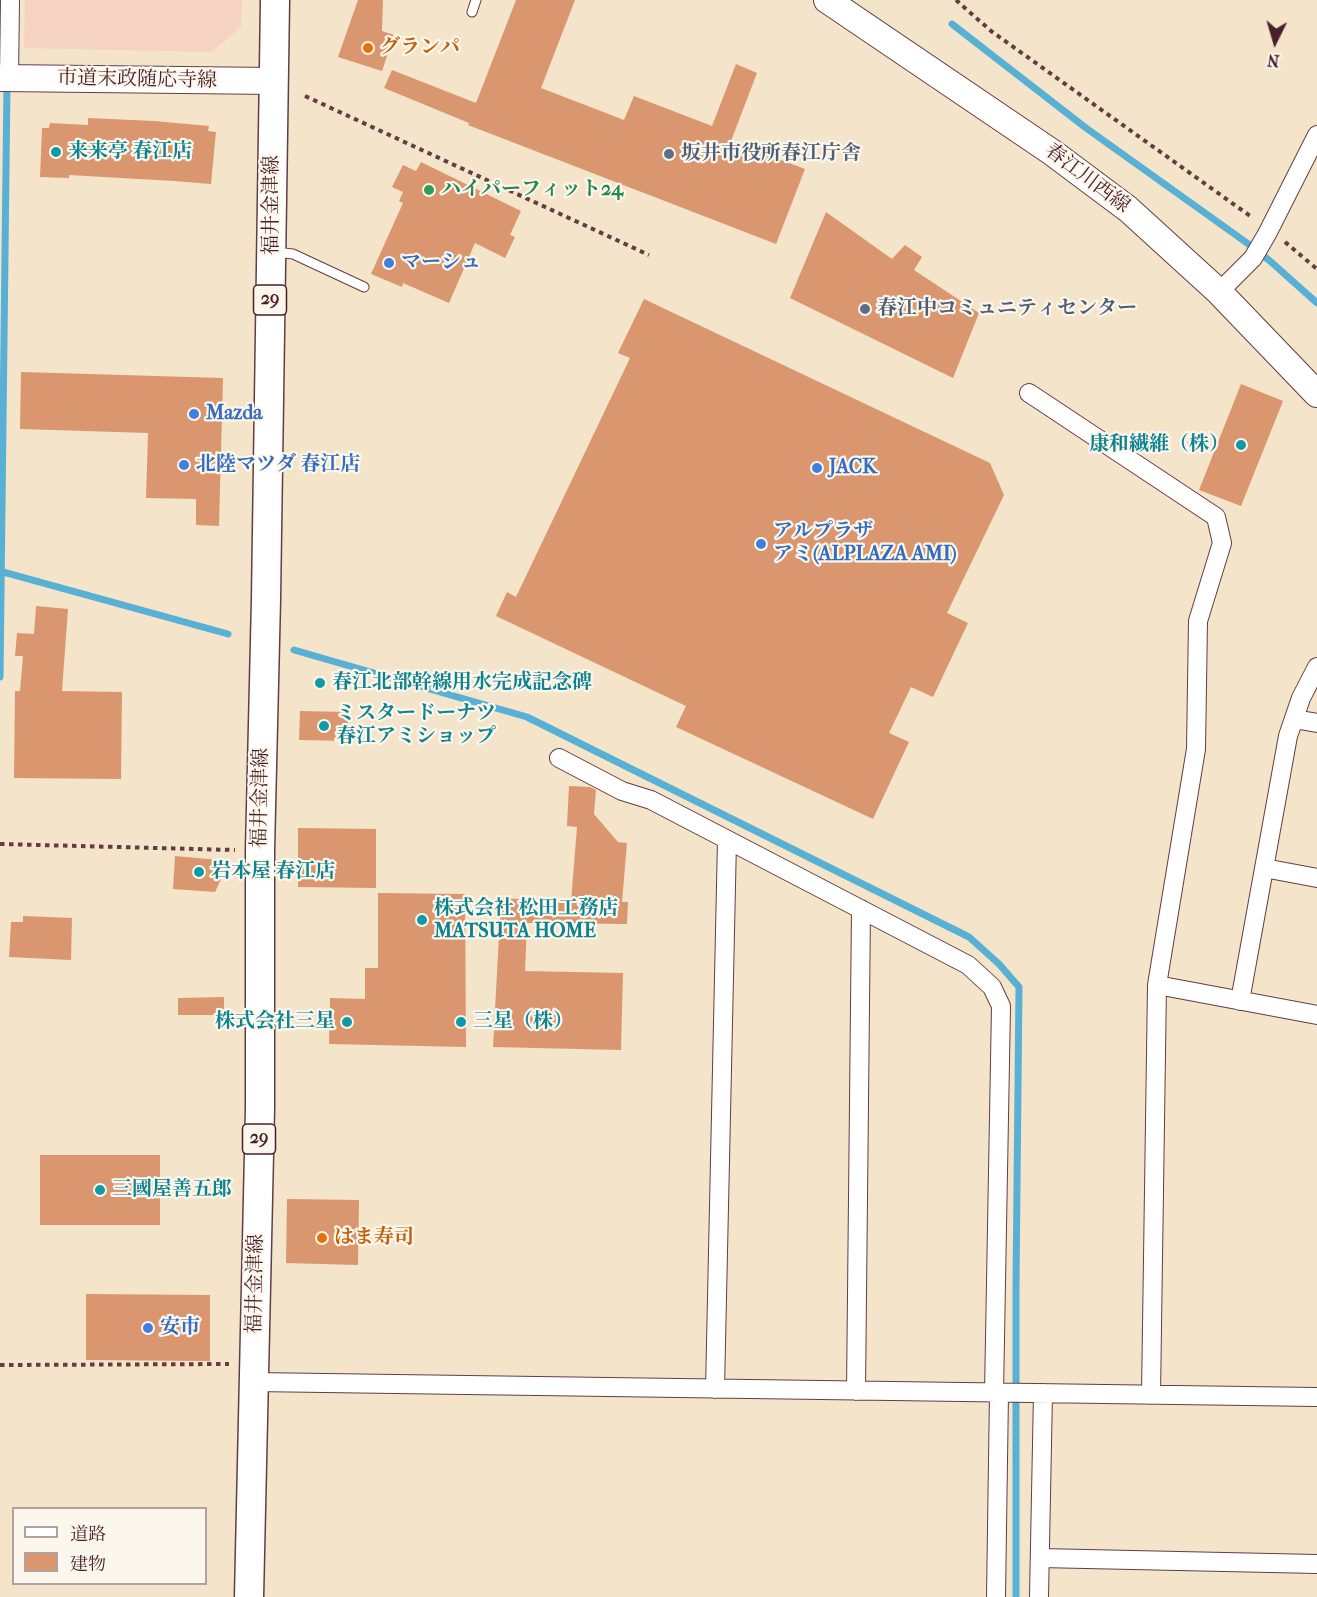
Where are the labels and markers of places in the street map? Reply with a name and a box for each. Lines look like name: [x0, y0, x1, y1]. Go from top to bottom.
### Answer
place label: グランパ: [380, 36, 460, 60]
marker: グランパ: [361, 41, 375, 55]
place label: 来来亭 春江店: [68, 140, 192, 164]
place label: 坂井市役所春江庁舎: [681, 142, 861, 166]
marker: 来来亭 春江店: [49, 145, 63, 159]
marker: 坂井市役所春江庁舎: [662, 147, 676, 161]
place label: ハイパーフィット24: [441, 178, 623, 202]
marker: ハイパーフィット24: [422, 183, 436, 197]
place label: マーシュ: [401, 251, 481, 275]
marker: マーシュ: [382, 256, 396, 270]
place label: 春江中コミュニティセンター: [877, 297, 1137, 321]
marker: 春江中コミュニティセンター: [858, 302, 872, 316]
place label: Mazda: [206, 402, 263, 426]
marker: Mazda: [187, 407, 201, 421]
place label: 康和繊維（株）: [1089, 433, 1229, 457]
marker: 康和繊維（株）: [1234, 438, 1248, 452]
place label: 北陸マツダ 春江店: [196, 453, 360, 477]
place label: JACK: [829, 456, 877, 480]
marker: 北陸マツダ 春江店: [177, 458, 191, 472]
marker: JACK: [810, 461, 824, 475]
place label: アルプラザ アミ(ALPLAZA AMI): [773, 520, 957, 567]
marker: アルプラザ アミ(ALPLAZA AMI): [754, 537, 768, 551]
place label: 春江北部幹線用水完成記念碑: [332, 671, 592, 695]
marker: 春江北部幹線用水完成記念碑: [313, 676, 327, 690]
place label: ミスタードーナツ 春江アミショップ: [336, 702, 496, 749]
marker: ミスタードーナツ 春江アミショップ: [317, 719, 331, 733]
place label: 岩本屋 春江店: [211, 860, 335, 884]
marker: 岩本屋 春江店: [192, 865, 206, 879]
place label: 株式会社 松田工務店 MATSUTA HOME: [434, 897, 618, 944]
marker: 株式会社 松田工務店 MATSUTA HOME: [415, 913, 429, 927]
place label: 株式会社三星: [215, 1010, 335, 1034]
place label: 三星（株）: [473, 1010, 573, 1034]
marker: 株式会社三星: [340, 1015, 354, 1029]
marker: 三星（株）: [454, 1015, 468, 1029]
place label: 三國屋善五郎: [112, 1178, 232, 1202]
marker: 三國屋善五郎: [93, 1183, 107, 1197]
place label: はま寿司: [334, 1226, 414, 1250]
marker: はま寿司: [315, 1231, 329, 1245]
place label: 安市: [160, 1316, 200, 1340]
marker: 安市: [141, 1321, 155, 1335]

